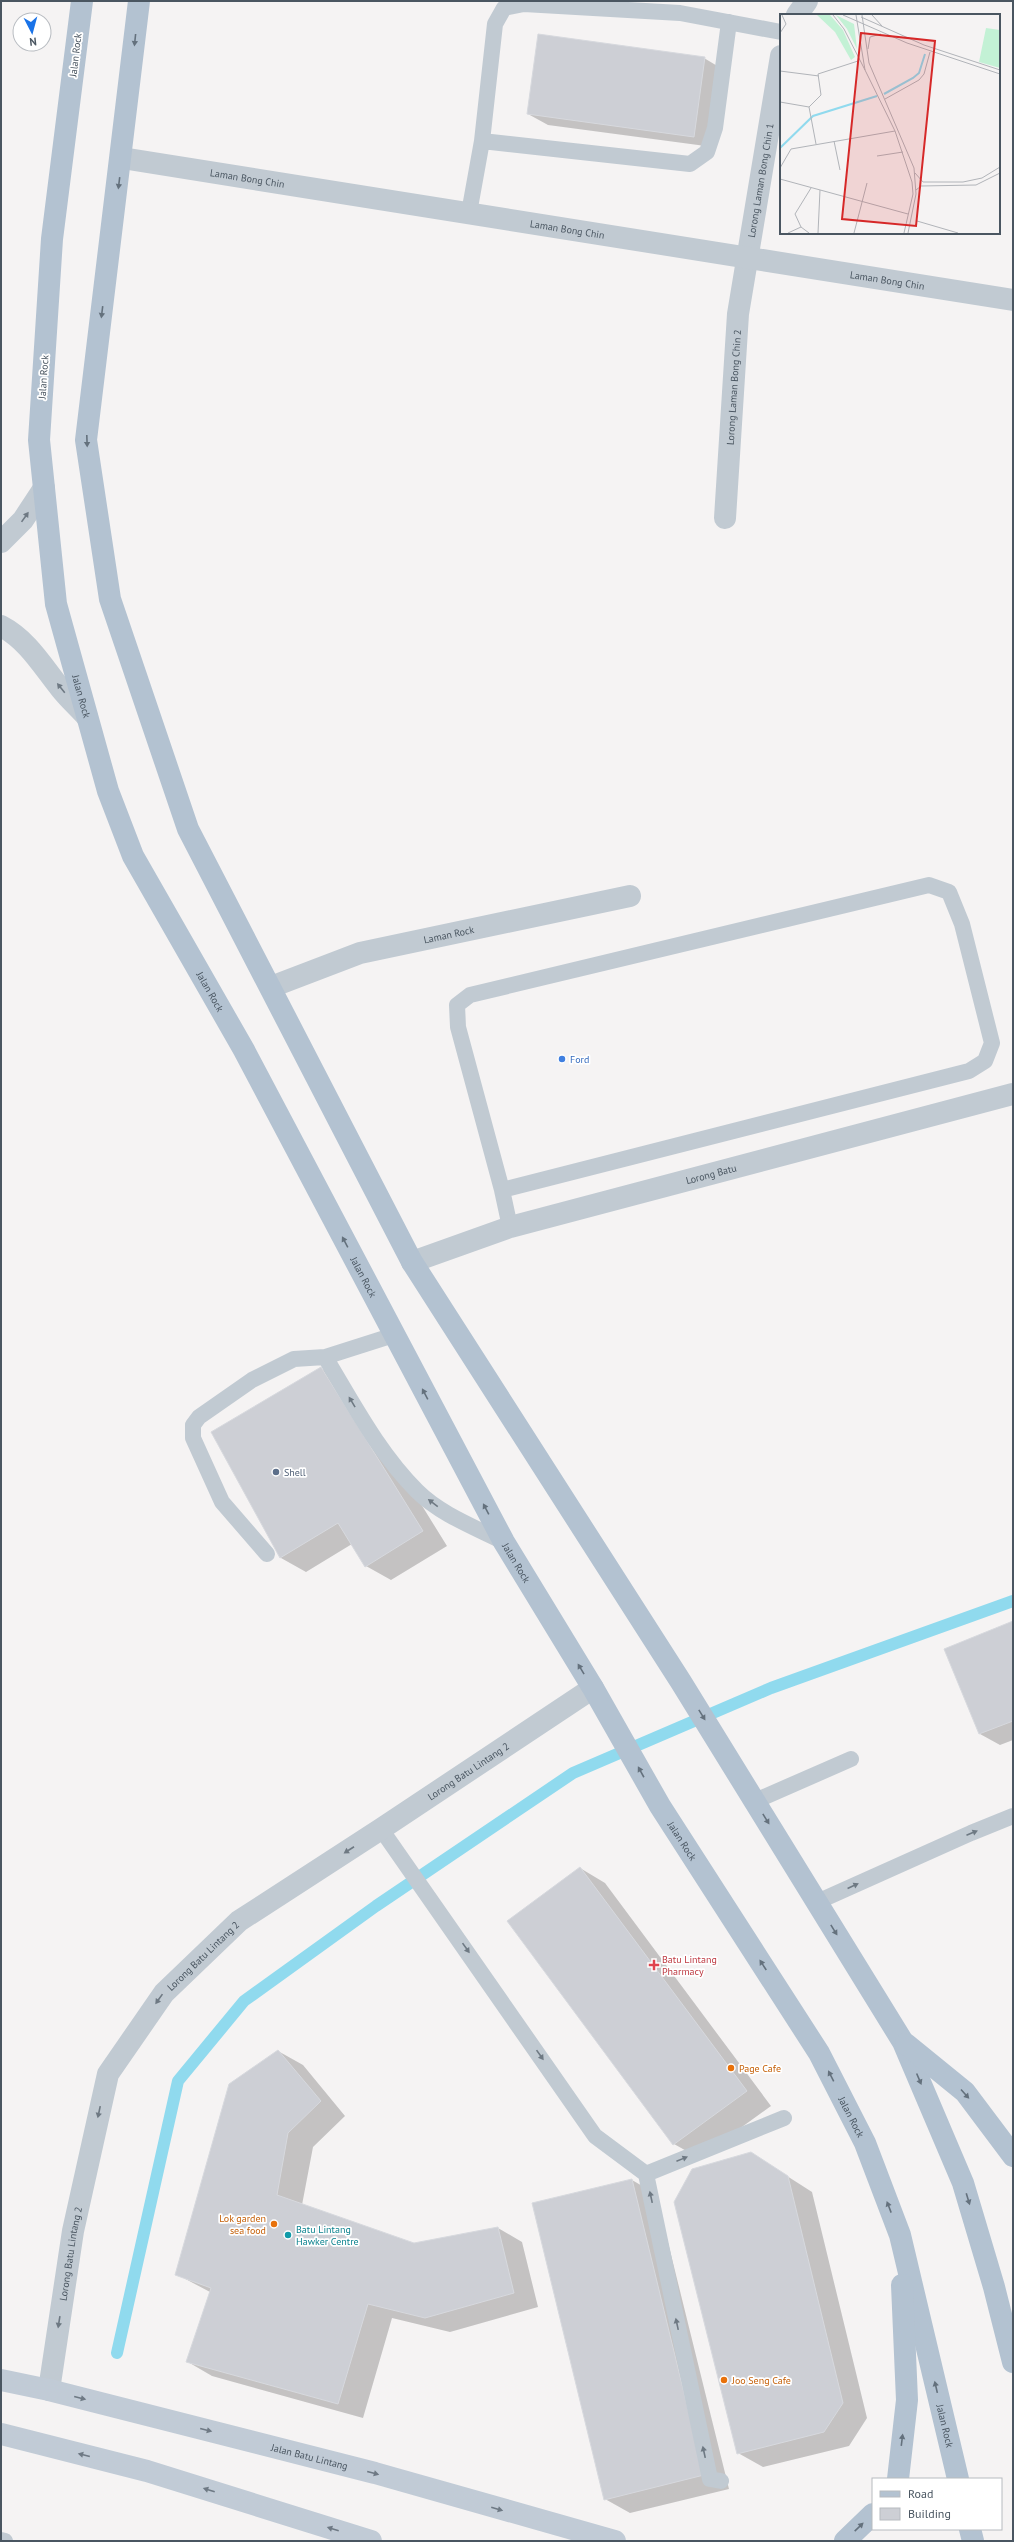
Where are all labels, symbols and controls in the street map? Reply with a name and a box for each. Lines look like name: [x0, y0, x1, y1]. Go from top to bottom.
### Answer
north arrow: [12, 12, 52, 52]
inset map: [780, 14, 1000, 234]
street label: Jalan Rock: [66, 32, 85, 79]
one-way arrow: [131, 34, 138, 46]
text: N: [29, 35, 37, 49]
street label: Lorong Laman Bong Chin 1: [745, 122, 777, 238]
street label: Laman Bong Chin: [209, 166, 286, 191]
one-way arrow: [116, 177, 122, 189]
street label: Laman Bong Chin: [529, 217, 606, 242]
street label: Laman Bong Chin: [849, 268, 925, 293]
one-way arrow: [99, 306, 106, 318]
street label: Lorong Laman Bong Chin 2: [724, 329, 744, 445]
street label: Jalan Rock: [35, 354, 52, 400]
one-way arrow: [84, 435, 91, 447]
one-way arrow: [21, 512, 29, 522]
street label: Jalan Rock: [69, 672, 93, 720]
one-way arrow: [56, 683, 65, 693]
street label: Laman Rock: [422, 923, 476, 946]
street label: Jalan Rock: [193, 968, 227, 1014]
place label: Ford: [570, 1053, 589, 1066]
marker: Ford: [557, 1054, 567, 1064]
street label: Lorong Batu: [684, 1161, 738, 1187]
one-way arrow: [342, 1236, 348, 1248]
street label: Jalan Rock: [347, 1254, 380, 1300]
one-way arrow: [422, 1388, 429, 1400]
one-way arrow: [349, 1396, 356, 1408]
place label: Shell: [284, 1466, 306, 1479]
marker: Shell: [271, 1467, 281, 1477]
one-way arrow: [427, 1499, 438, 1507]
one-way arrow: [483, 1503, 489, 1514]
street label: Jalan Rock: [499, 1540, 533, 1585]
one-way arrow: [578, 1663, 585, 1674]
one-way arrow: [698, 1710, 706, 1720]
street label: Lorong Batu Lintang 2: [425, 1740, 512, 1803]
one-way arrow: [638, 1766, 645, 1778]
one-way arrow: [763, 1813, 770, 1825]
street label: Jalan Rock: [664, 1818, 700, 1863]
one-way arrow: [966, 1829, 978, 1835]
one-way arrow: [343, 1847, 355, 1854]
one-way arrow: [847, 1883, 859, 1889]
street label: Lorong Batu Lintang 2: [164, 1918, 242, 1994]
one-way arrow: [831, 1924, 838, 1936]
one-way arrow: [462, 1943, 470, 1953]
place label: Batu Lintang Pharmacy: [662, 1953, 717, 1978]
marker: Batu Lintang Pharmacy: [649, 1960, 659, 1970]
one-way arrow: [759, 1960, 767, 1970]
one-way arrow: [155, 1994, 163, 2004]
one-way arrow: [536, 2050, 543, 2061]
place label: Page Cafe: [739, 2062, 781, 2075]
marker: Page Cafe: [726, 2063, 736, 2073]
one-way arrow: [827, 2070, 834, 2081]
one-way arrow: [916, 2074, 922, 2085]
one-way arrow: [961, 2089, 970, 2099]
street label: Jalan Rock: [835, 2094, 867, 2140]
one-way arrow: [96, 2106, 102, 2118]
one-way arrow: [677, 2156, 688, 2162]
one-way arrow: [647, 2191, 653, 2203]
one-way arrow: [965, 2194, 971, 2206]
one-way arrow: [886, 2200, 892, 2212]
street label: Lorong Batu Lintang 2: [57, 2205, 85, 2302]
place label: Lok garden sea food: [219, 2212, 266, 2237]
marker: Lok garden sea food: [269, 2219, 279, 2229]
place label: Batu Lintang Hawker Centre: [296, 2223, 359, 2248]
marker: Batu Lintang Hawker Centre: [283, 2230, 293, 2240]
one-way arrow: [56, 2316, 62, 2328]
one-way arrow: [674, 2318, 680, 2330]
place label: Joo Seng Cafe: [731, 2374, 791, 2387]
marker: Joo Seng Cafe: [719, 2375, 729, 2385]
one-way arrow: [933, 2380, 939, 2393]
one-way arrow: [74, 2395, 86, 2401]
street label: Jalan Rock: [933, 2402, 956, 2449]
one-way arrow: [200, 2427, 212, 2433]
one-way arrow: [899, 2434, 905, 2446]
street label: Jalan Batu Lintang: [269, 2441, 349, 2473]
one-way arrow: [700, 2445, 706, 2458]
one-way arrow: [78, 2452, 90, 2458]
one-way arrow: [366, 2470, 379, 2476]
legend: [872, 2478, 1002, 2530]
text: Road: [908, 2486, 933, 2501]
one-way arrow: [203, 2487, 215, 2493]
one-way arrow: [492, 2506, 504, 2512]
text: Building: [908, 2506, 951, 2521]
one-way arrow: [854, 2523, 864, 2532]
one-way arrow: [327, 2526, 339, 2532]

